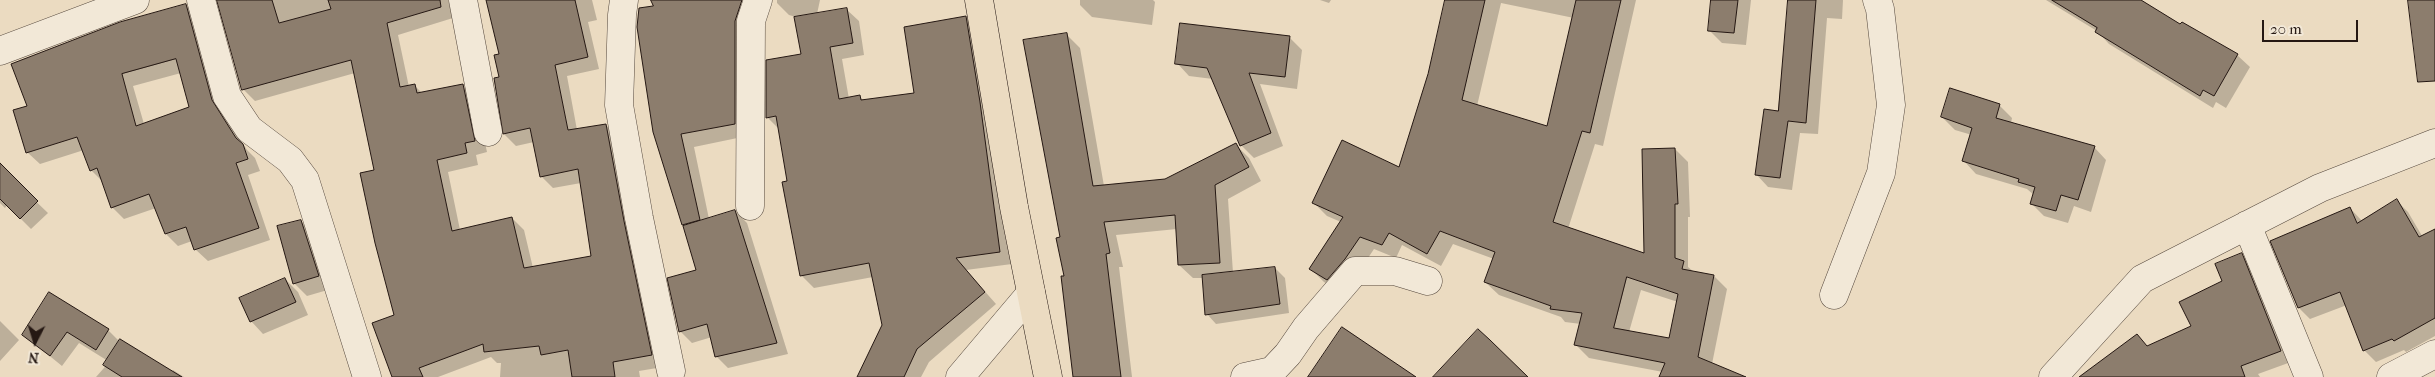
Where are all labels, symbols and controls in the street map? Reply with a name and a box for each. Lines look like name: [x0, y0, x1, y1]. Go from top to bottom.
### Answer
scale bar: [2265, 10, 2361, 42]
text: 20 m: [2270, 20, 2302, 38]
north arrow: [10, 317, 60, 367]
text: N: [28, 349, 40, 366]

